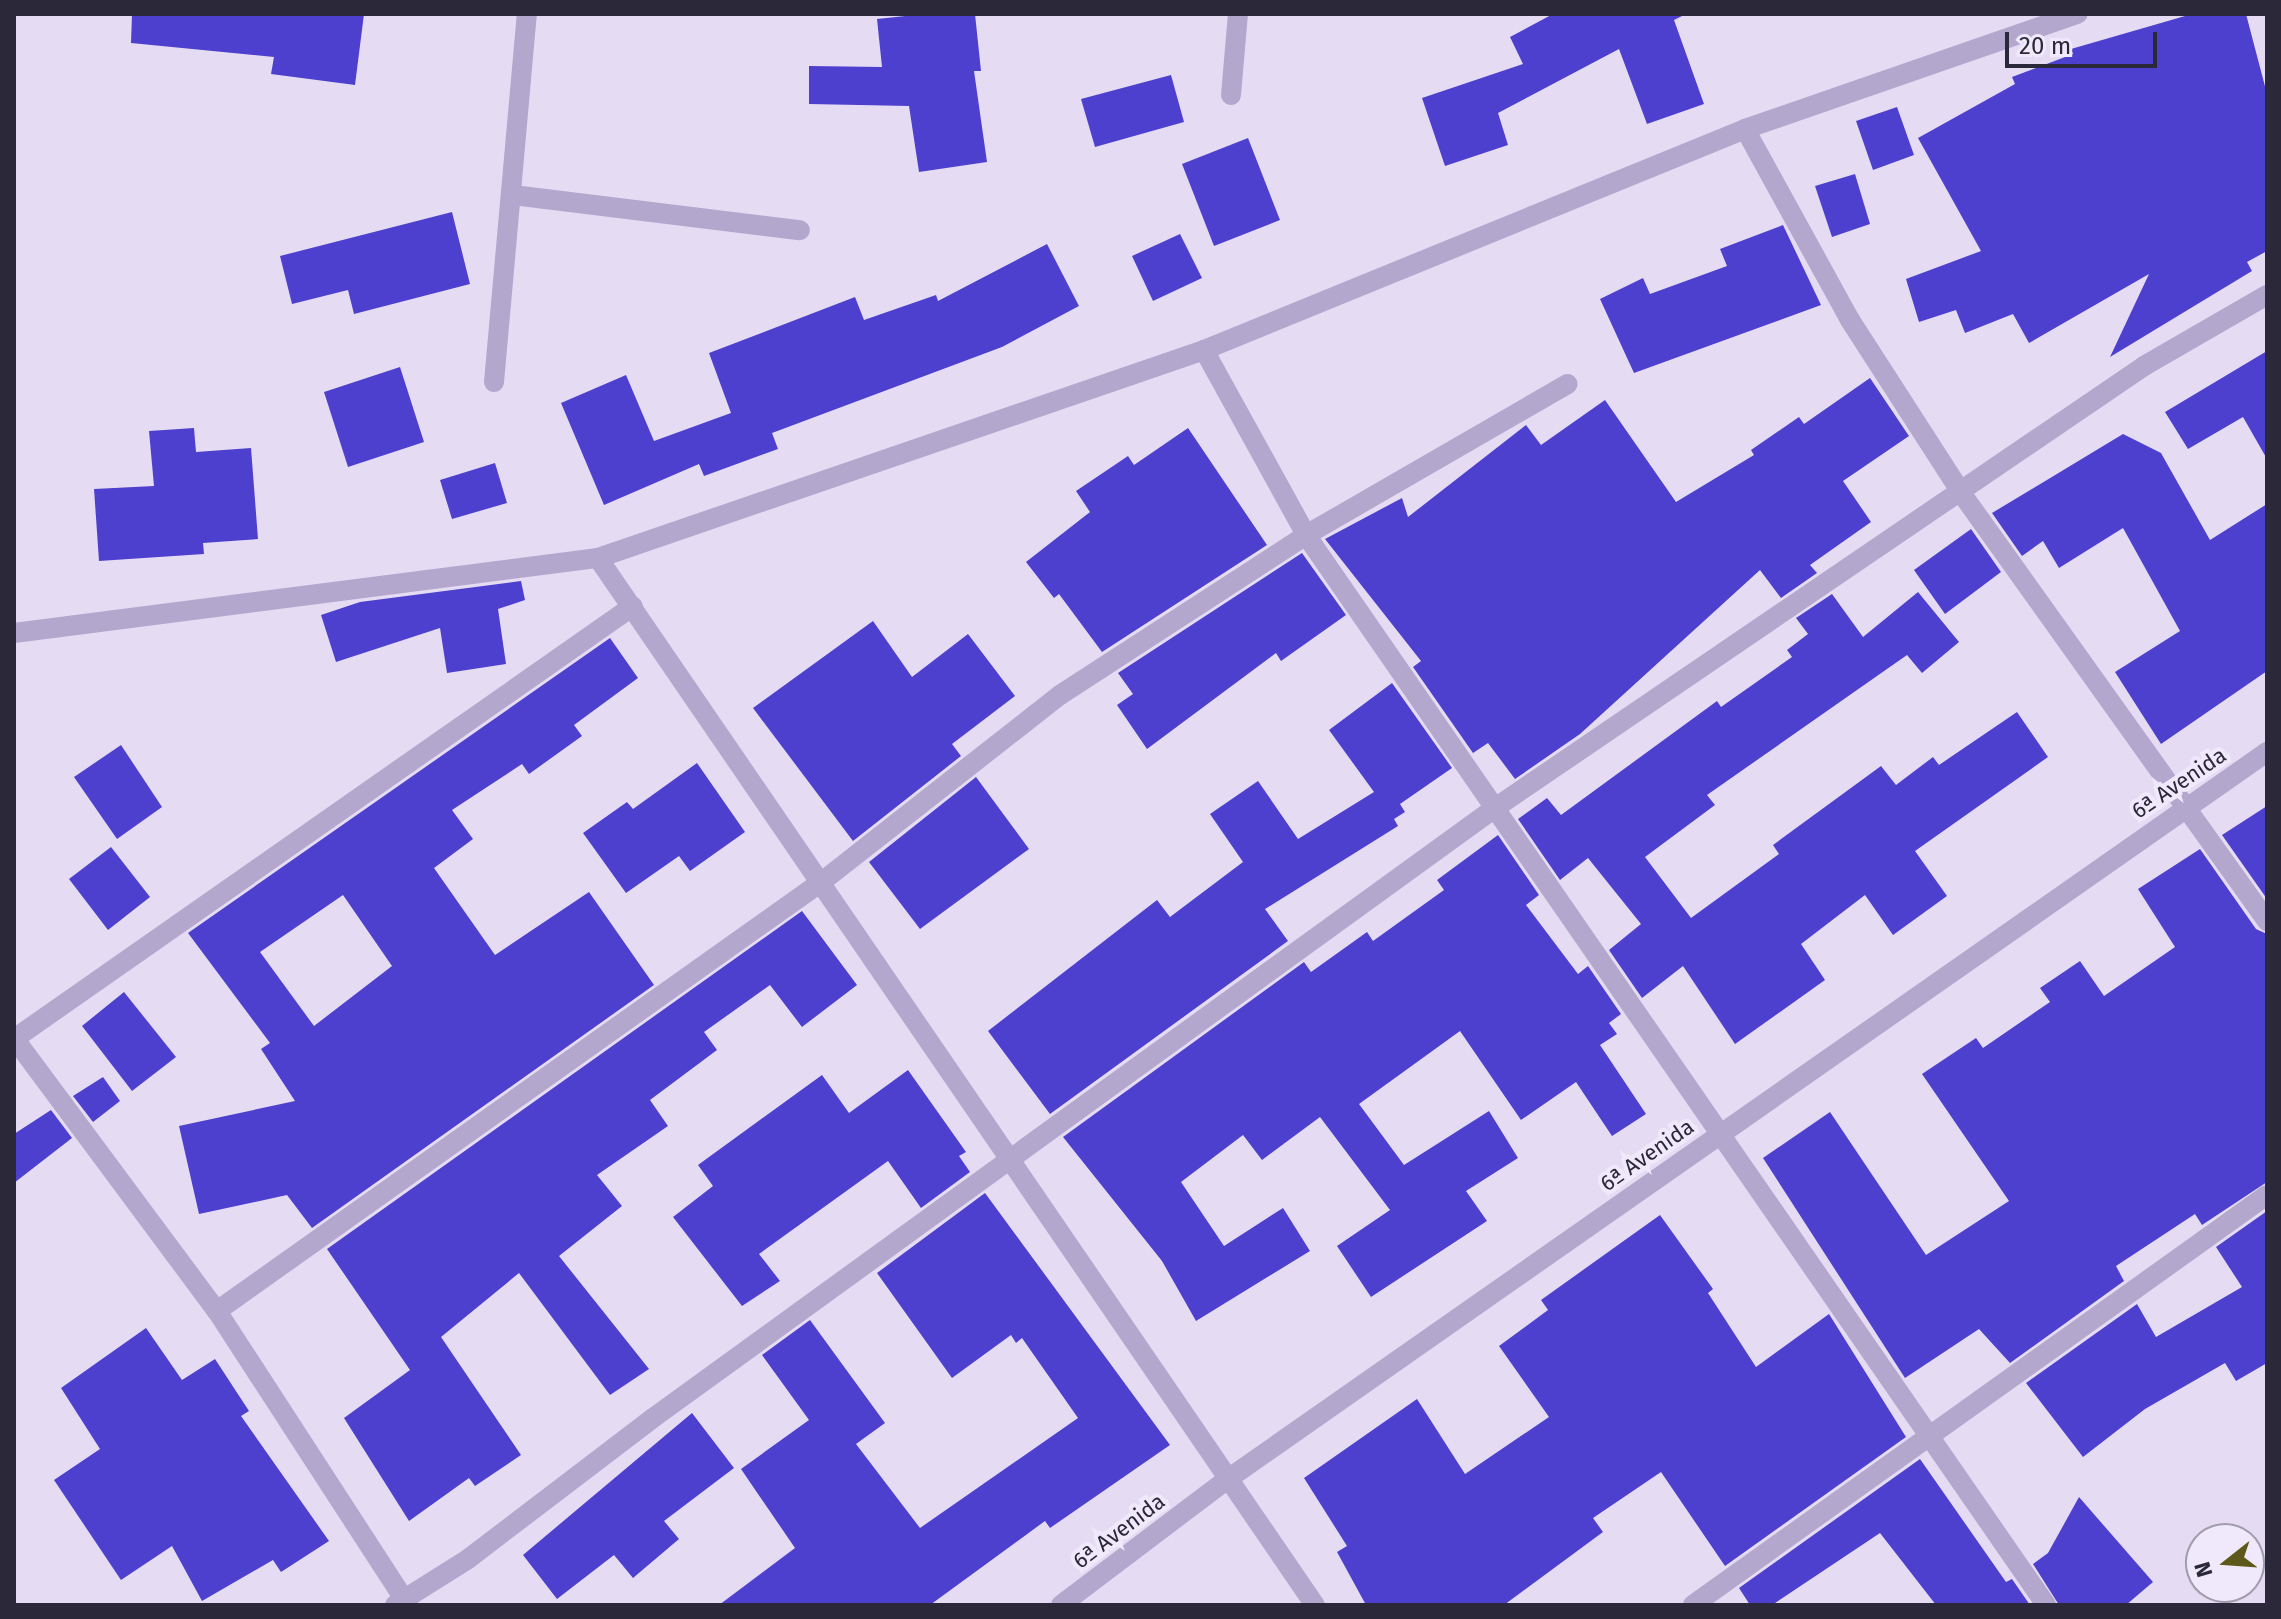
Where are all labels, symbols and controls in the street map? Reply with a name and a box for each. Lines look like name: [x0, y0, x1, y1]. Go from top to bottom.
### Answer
scale bar: [2009, 16, 2161, 66]
text: 20 m: [2019, 32, 2071, 60]
street label: 6ª Avenida: [2127, 742, 2231, 824]
street label: 6ª Avenida: [1595, 1113, 1699, 1197]
street label: 6ª Avenida: [1068, 1488, 1170, 1574]
north arrow: [2185, 1523, 2265, 1603]
text: N: [2188, 1559, 2219, 1581]

